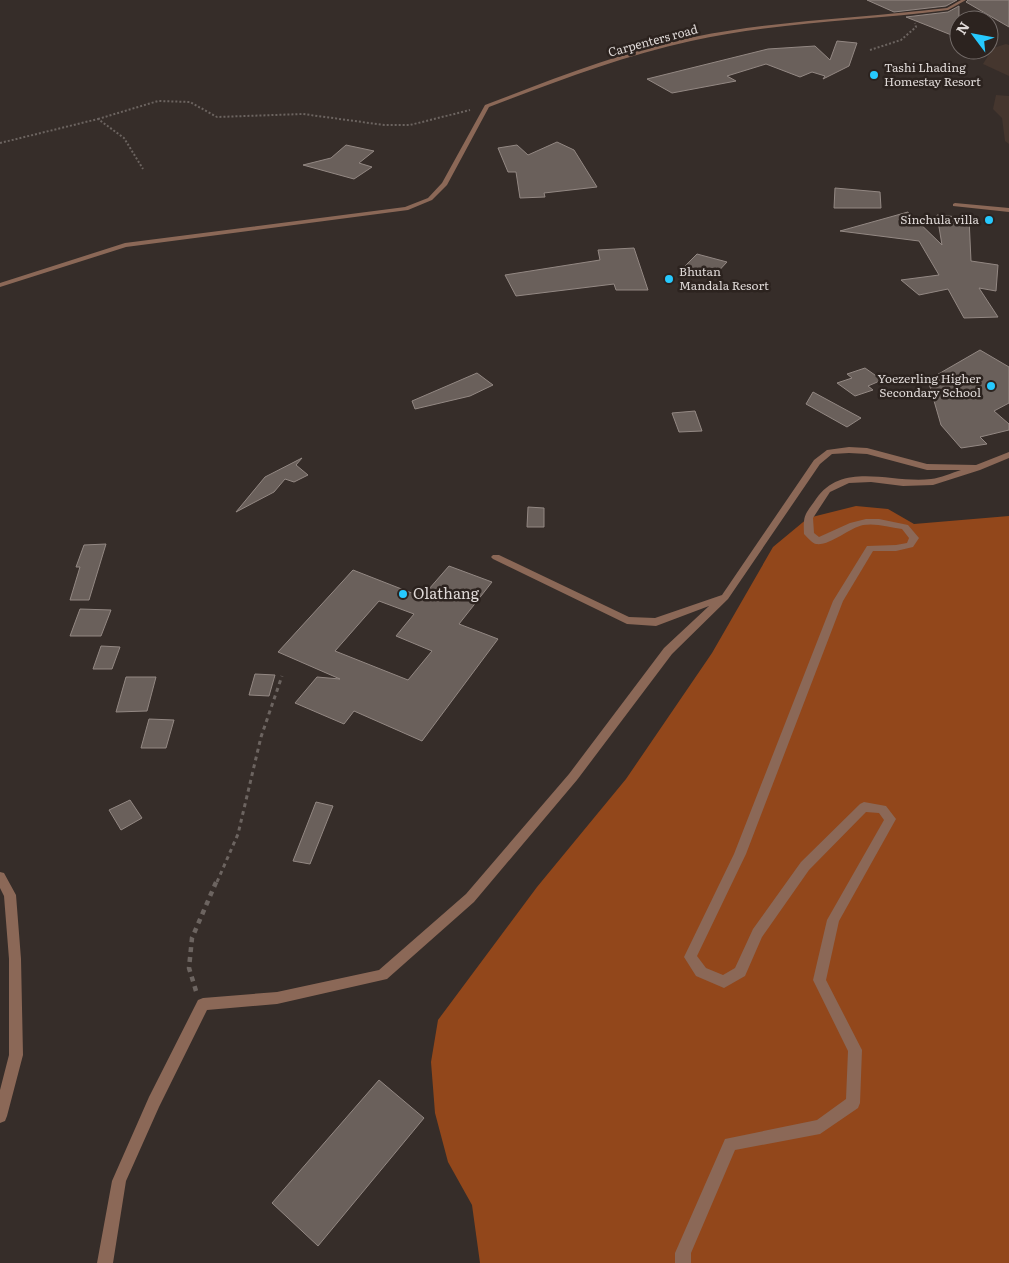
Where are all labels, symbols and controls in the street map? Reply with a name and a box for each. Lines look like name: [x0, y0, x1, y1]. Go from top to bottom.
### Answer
north arrow: [949, 10, 999, 60]
text: N: [951, 17, 974, 38]
street label: Carpenters road: [606, 19, 700, 61]
place label: Tashi Lhading Homestay Resort: [884, 58, 981, 90]
marker: Tashi Lhading Homestay Resort: [868, 69, 880, 81]
place label: Sinchula villa: [900, 210, 980, 228]
marker: Sinchula villa: [983, 214, 995, 226]
place label: Bhutan Mandala Resort: [679, 262, 769, 294]
marker: Bhutan Mandala Resort: [663, 273, 675, 285]
place label: Yoezerling Higher Secondary School: [878, 369, 981, 401]
marker: Yoezerling Higher Secondary School: [985, 380, 997, 392]
place label: Olathang: [413, 581, 480, 604]
marker: Olathang: [397, 588, 409, 600]

